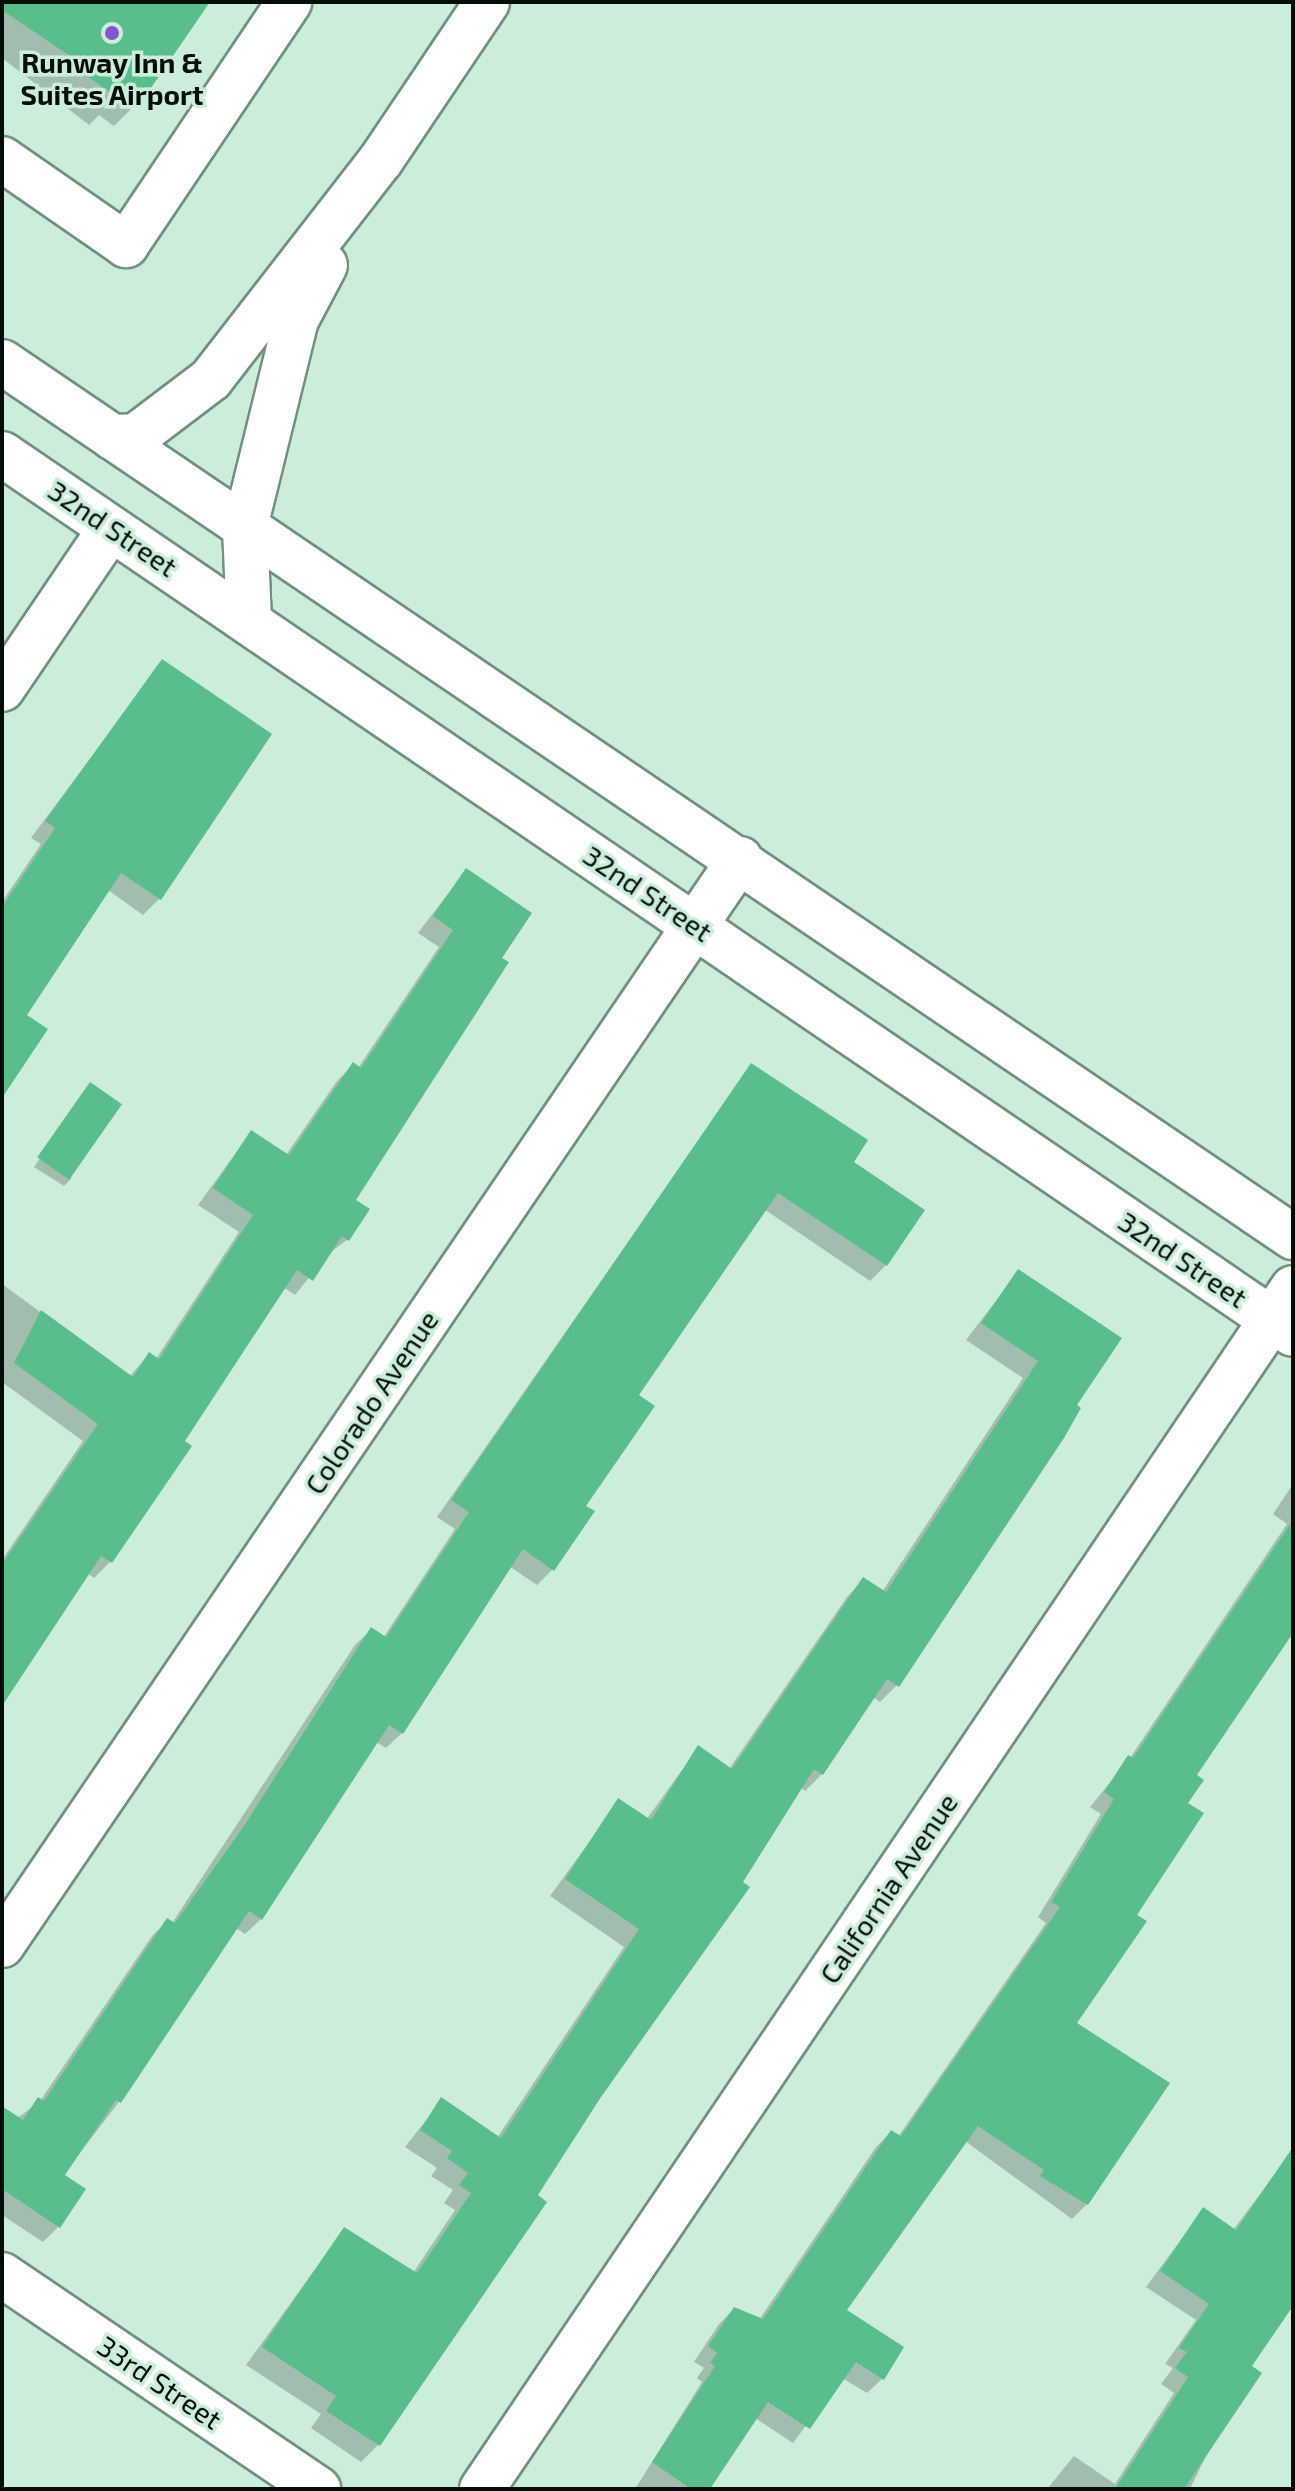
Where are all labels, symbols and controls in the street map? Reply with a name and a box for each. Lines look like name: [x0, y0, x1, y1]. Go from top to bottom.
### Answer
marker: Runway Inn & Suites Airport: [103, 24, 121, 42]
place label: Runway Inn & Suites Airport: [20, 45, 204, 111]
street label: 32nd Street: [42, 473, 184, 583]
street label: 32nd Street: [577, 838, 719, 948]
street label: 32nd Street: [1112, 1204, 1254, 1314]
street label: Colorado Avenue: [297, 1304, 445, 1500]
street label: California Avenue: [812, 1786, 964, 1990]
street label: 33rd Street: [92, 2328, 228, 2436]

